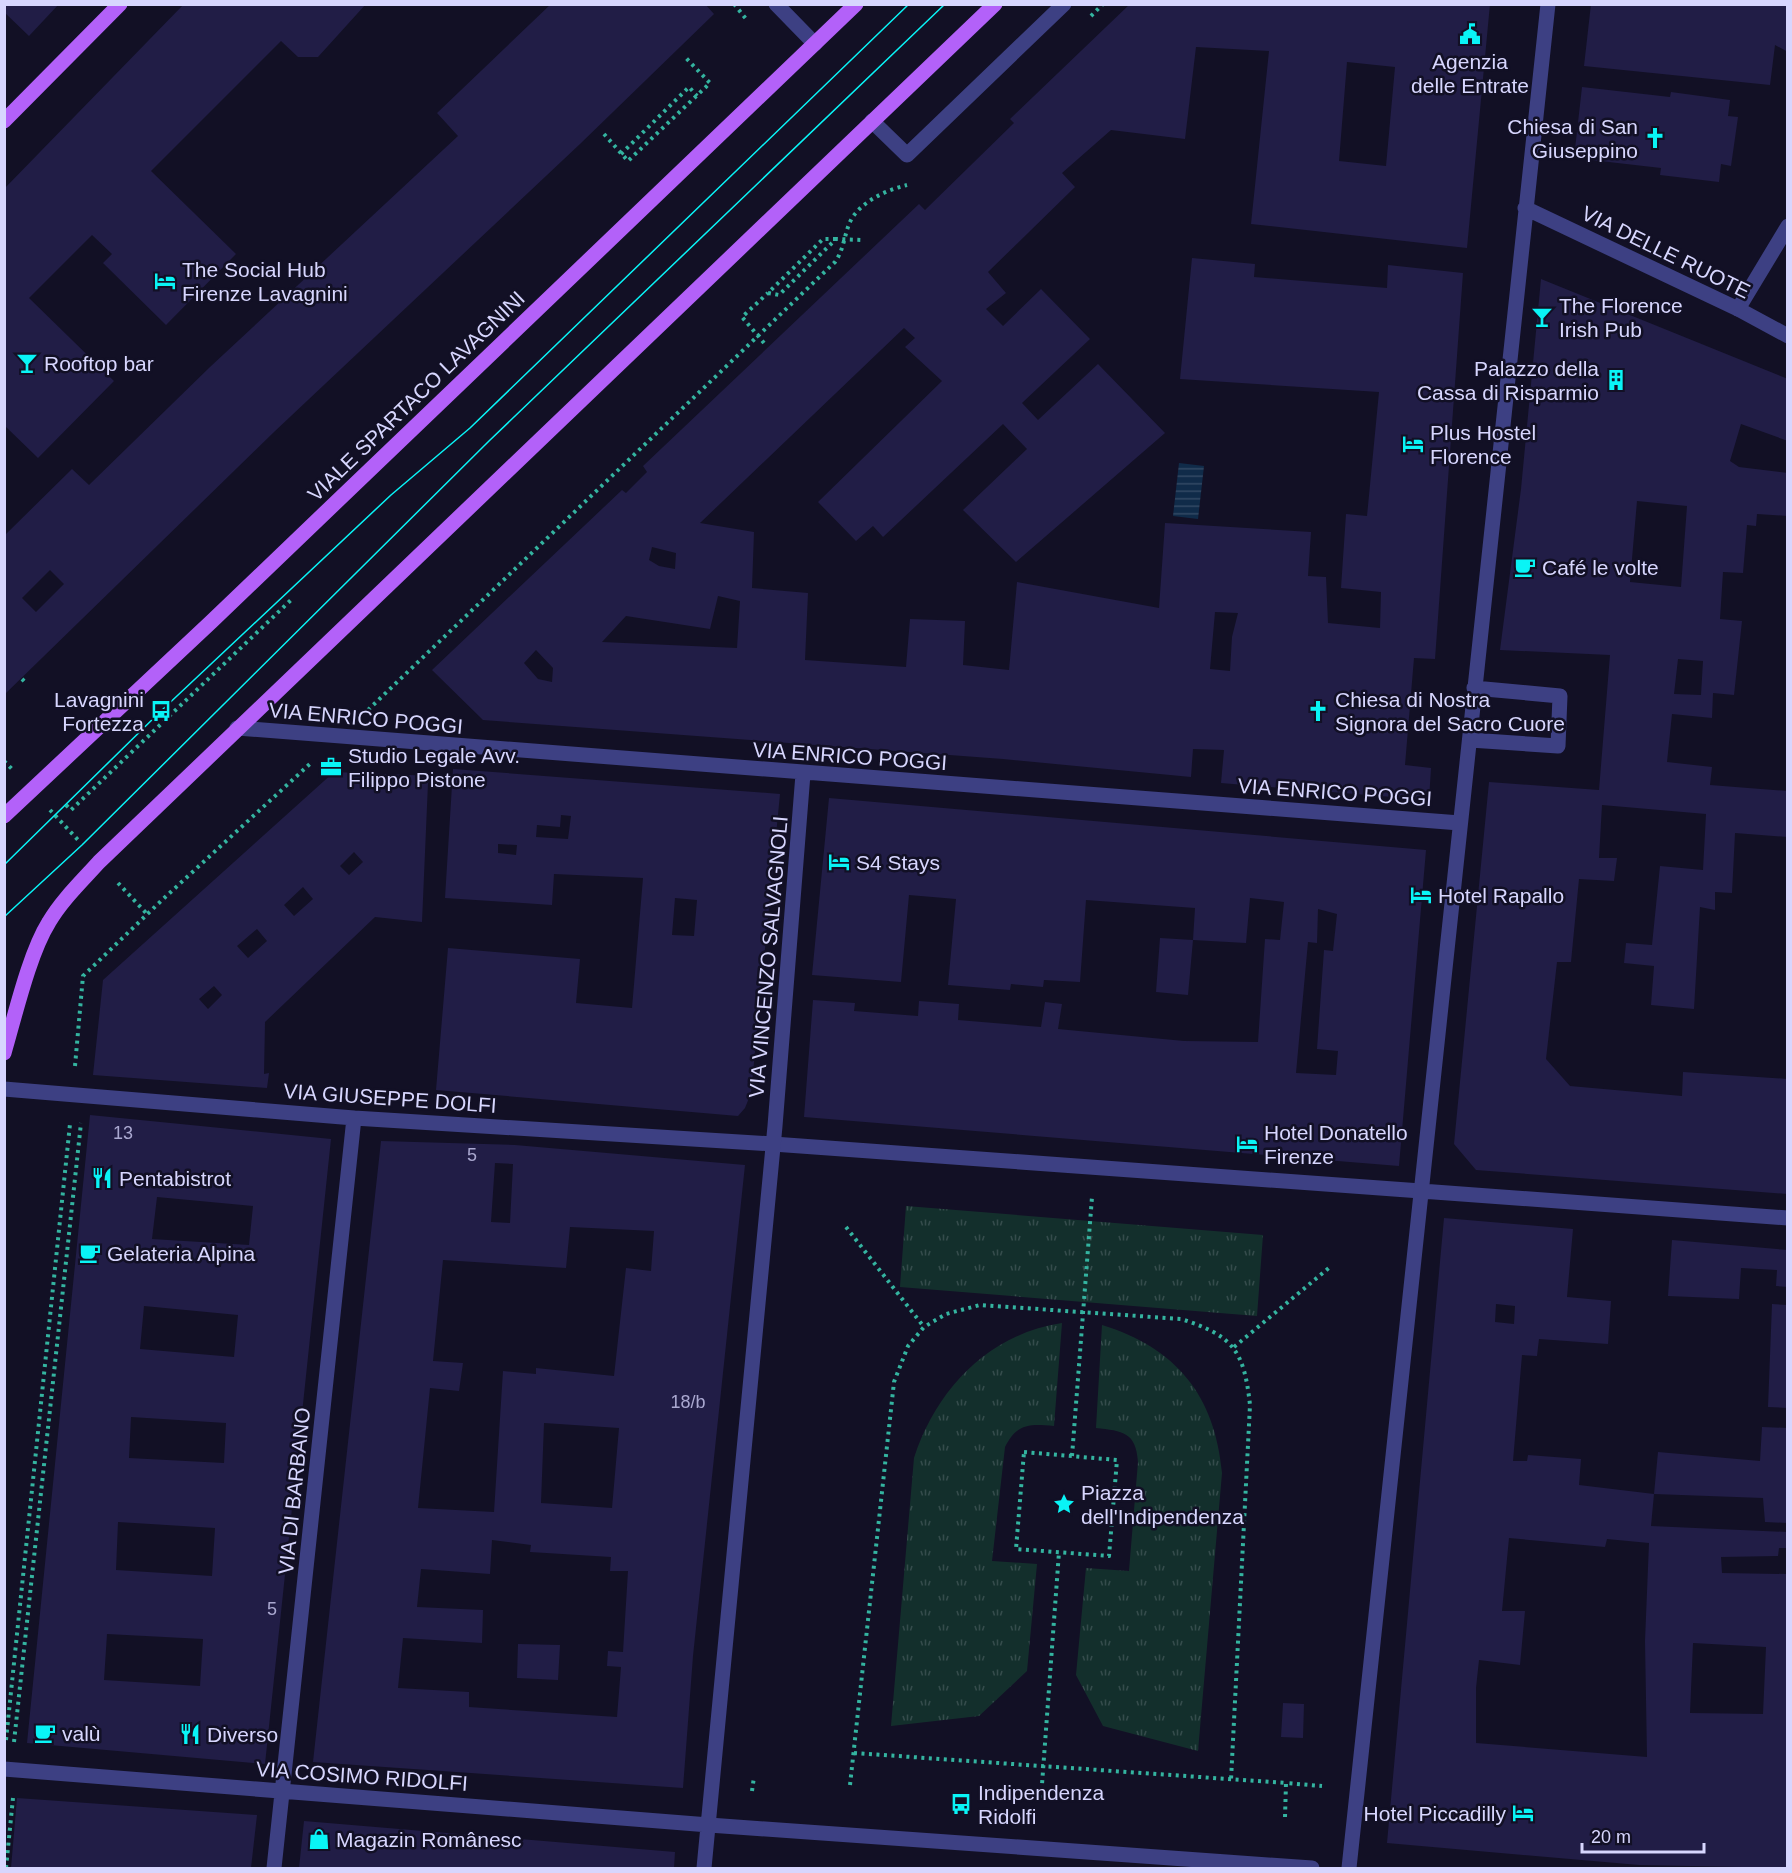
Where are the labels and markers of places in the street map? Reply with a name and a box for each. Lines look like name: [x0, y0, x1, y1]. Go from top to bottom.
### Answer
public building icon: Agenzia delle Entrate: [1458, 22, 1482, 46]
place label: Agenzia delle Entrate: [1411, 50, 1529, 97]
place label: Chiesa di San Giuseppino: [1507, 115, 1638, 162]
church icon: Chiesa di San Giuseppino: [1643, 126, 1667, 150]
place label: The Social Hub Firenze Lavagnini: [182, 258, 348, 305]
hotel icon: The Social Hub Firenze Lavagnini: [153, 269, 177, 293]
place label: The Florence Irish Pub: [1559, 294, 1683, 341]
bar icon: The Florence Irish Pub: [1530, 305, 1554, 329]
bar icon: Rooftop bar: [15, 351, 39, 375]
place label: Rooftop bar: [44, 352, 154, 375]
place label: Palazzo della Cassa di Risparmio: [1417, 357, 1599, 404]
building icon: Palazzo della Cassa di Risparmio: [1604, 368, 1628, 392]
place label: Plus Hostel Florence: [1430, 421, 1536, 468]
hotel icon: Plus Hostel Florence: [1401, 432, 1425, 456]
cafe icon: Café le volte: [1513, 555, 1537, 579]
place label: Café le volte: [1542, 556, 1659, 579]
place label: Lavagnini Fortezza: [54, 688, 144, 735]
place label: Chiesa di Nostra Signora del Sacro Cuore: [1335, 688, 1565, 735]
bus stop icon: Lavagnini Fortezza: [149, 699, 173, 723]
church icon: Chiesa di Nostra Signora del Sacro Cuore: [1306, 699, 1330, 723]
place label: Studio Legale Avv. Filippo Pistone: [348, 744, 520, 791]
office icon: Studio Legale Avv. Filippo Pistone: [319, 755, 343, 779]
hotel icon: S4 Stays: [827, 850, 851, 874]
place label: S4 Stays: [856, 851, 940, 874]
hotel icon: Hotel Rapallo: [1409, 883, 1433, 907]
place label: Hotel Rapallo: [1438, 884, 1564, 907]
place label: Hotel Donatello Firenze: [1264, 1121, 1408, 1168]
hotel icon: Hotel Donatello Firenze: [1235, 1132, 1259, 1156]
restaurant icon: Pentabistrot: [90, 1166, 114, 1190]
place label: Pentabistrot: [119, 1167, 231, 1190]
cafe icon: Gelateria Alpina: [78, 1241, 102, 1265]
place label: Gelateria Alpina: [107, 1242, 256, 1265]
place label: Piazza dell'Indipendenza: [1081, 1481, 1244, 1528]
place icon: Piazza dell'Indipendenza: [1052, 1492, 1076, 1516]
cafe icon: valù: [33, 1721, 57, 1745]
place label: valù: [62, 1722, 101, 1745]
restaurant icon: Diverso: [178, 1722, 202, 1746]
place label: Diverso: [207, 1723, 278, 1746]
place label: Indipendenza Ridolfi: [978, 1781, 1104, 1828]
bus stop icon: Indipendenza Ridolfi: [949, 1792, 973, 1816]
hotel icon: Hotel Piccadilly: [1511, 1801, 1535, 1825]
place label: Hotel Piccadilly: [1364, 1802, 1506, 1825]
shop icon: Magazin Românesc: [307, 1827, 331, 1851]
place label: Magazin Românesc: [336, 1828, 522, 1851]

